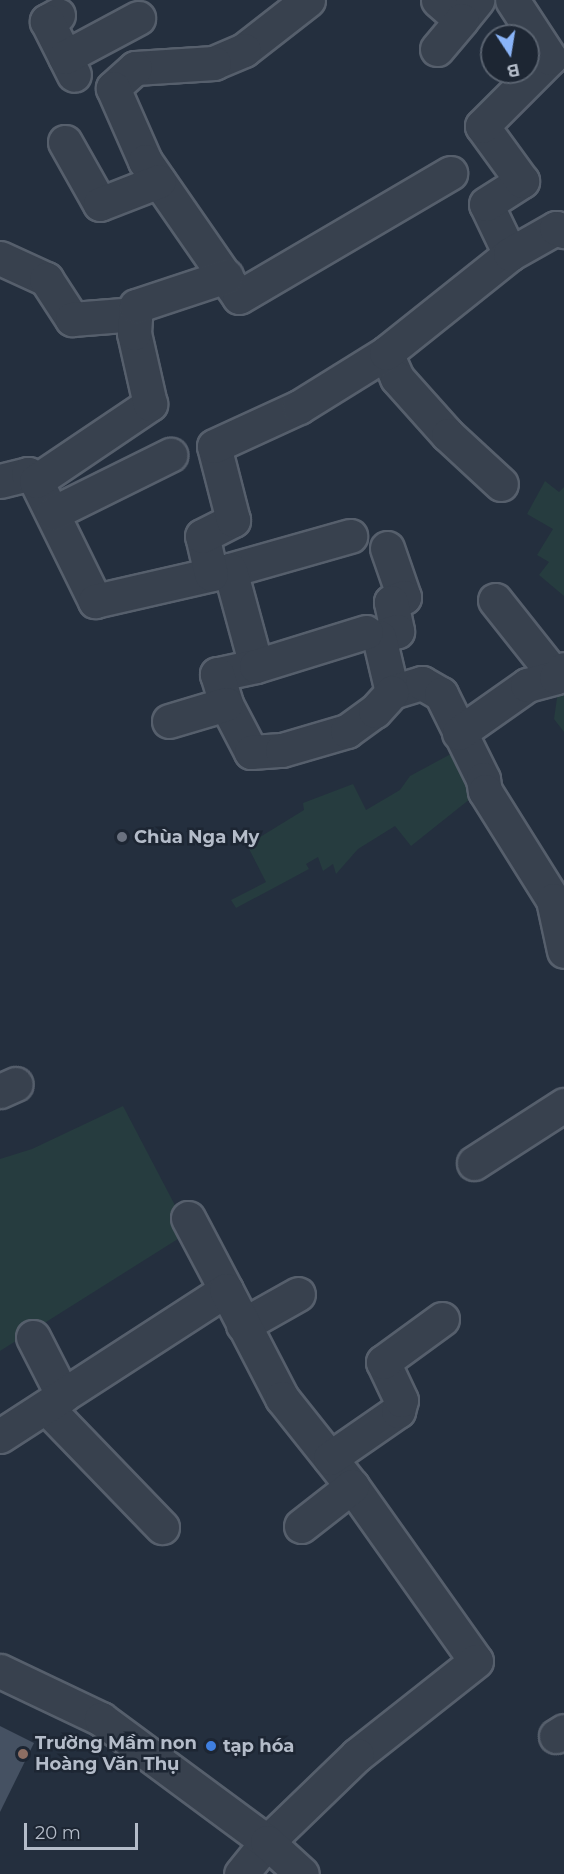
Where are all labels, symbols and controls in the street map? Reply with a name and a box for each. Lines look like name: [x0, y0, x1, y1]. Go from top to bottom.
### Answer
north arrow: [480, 24, 540, 84]
text: B: [505, 60, 521, 81]
place label: Chùa Nga My: [134, 826, 259, 848]
marker: Chùa Nga My: [115, 830, 129, 844]
place label: Trường Mầm non Hoàng Văn Thụ: [35, 1733, 197, 1776]
place label: tạp hóa: [223, 1735, 294, 1757]
marker: tạp hóa: [204, 1739, 218, 1753]
marker: Trường Mầm non Hoàng Văn Thụ: [16, 1747, 30, 1761]
scale bar: [27, 1811, 141, 1849]
text: 20 m: [35, 1822, 81, 1844]

